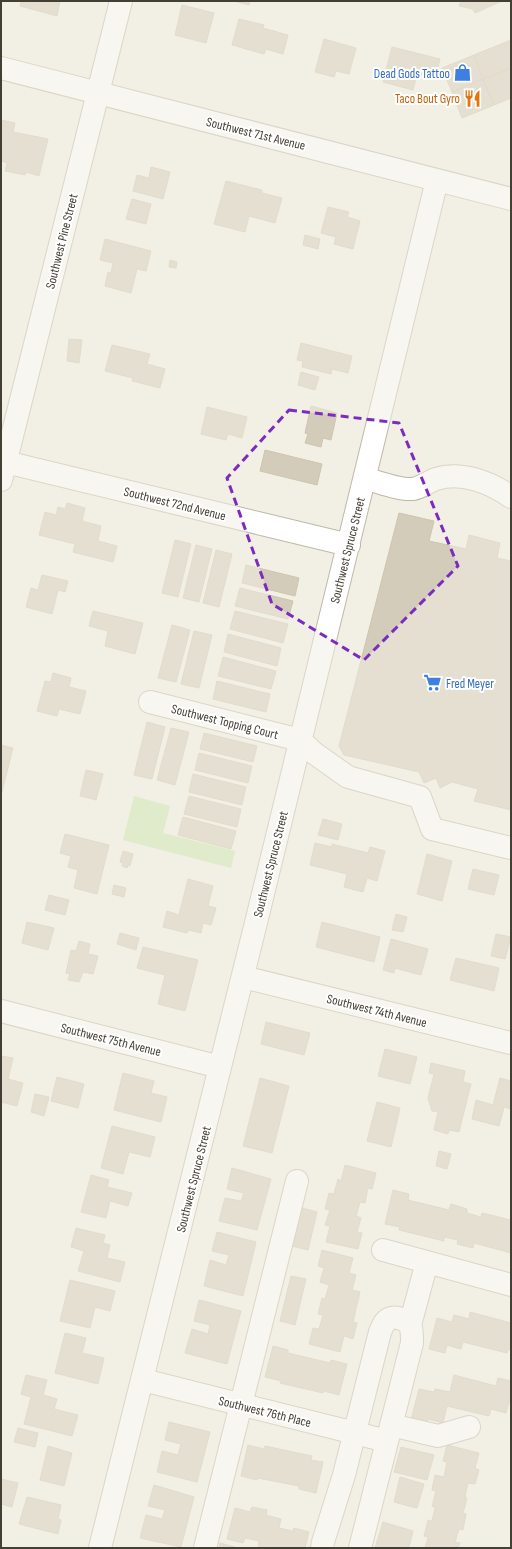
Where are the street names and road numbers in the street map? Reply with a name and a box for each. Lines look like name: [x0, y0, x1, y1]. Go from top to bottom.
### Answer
street label: Southwest 71st Avenue: [205, 114, 307, 154]
street label: Southwest Pine Street: [42, 192, 82, 290]
street label: Southwest 72nd Avenue: [122, 484, 227, 524]
street label: Southwest Spruce Street: [327, 495, 369, 605]
street label: Southwest Topping Court: [170, 701, 280, 743]
street label: Southwest Spruce Street: [250, 809, 292, 919]
street label: Southwest 74th Avenue: [325, 991, 428, 1031]
street label: Southwest 75th Avenue: [59, 1020, 163, 1060]
street label: Southwest Spruce Street: [173, 1124, 215, 1234]
street label: Southwest 76th Place: [217, 1393, 313, 1431]

